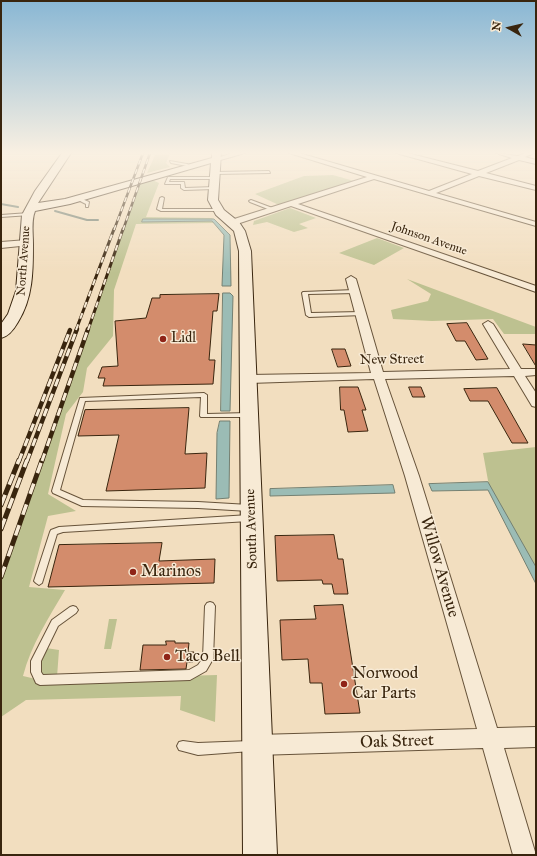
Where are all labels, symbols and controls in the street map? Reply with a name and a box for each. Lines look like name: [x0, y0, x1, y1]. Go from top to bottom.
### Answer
north arrow: [489, 8, 529, 48]
text: N: [490, 21, 504, 32]
street label: Johnson Avenue: [389, 219, 469, 259]
street label: North Avenue: [14, 226, 34, 296]
place label: Lidl: [171, 331, 196, 347]
marker: Lidl: [158, 334, 168, 344]
street label: New Street: [360, 351, 424, 369]
street label: South Avenue: [242, 489, 262, 569]
street label: Willow Avenue: [415, 514, 463, 620]
place label: Marinos: [141, 562, 201, 582]
marker: Marinos: [128, 567, 138, 577]
place label: Taco Bell: [175, 647, 240, 667]
marker: Taco Bell: [162, 652, 172, 662]
place label: Norwood Car Parts: [352, 664, 418, 704]
marker: Norwood Car Parts: [339, 679, 349, 689]
street label: Oak Street: [360, 731, 434, 753]

